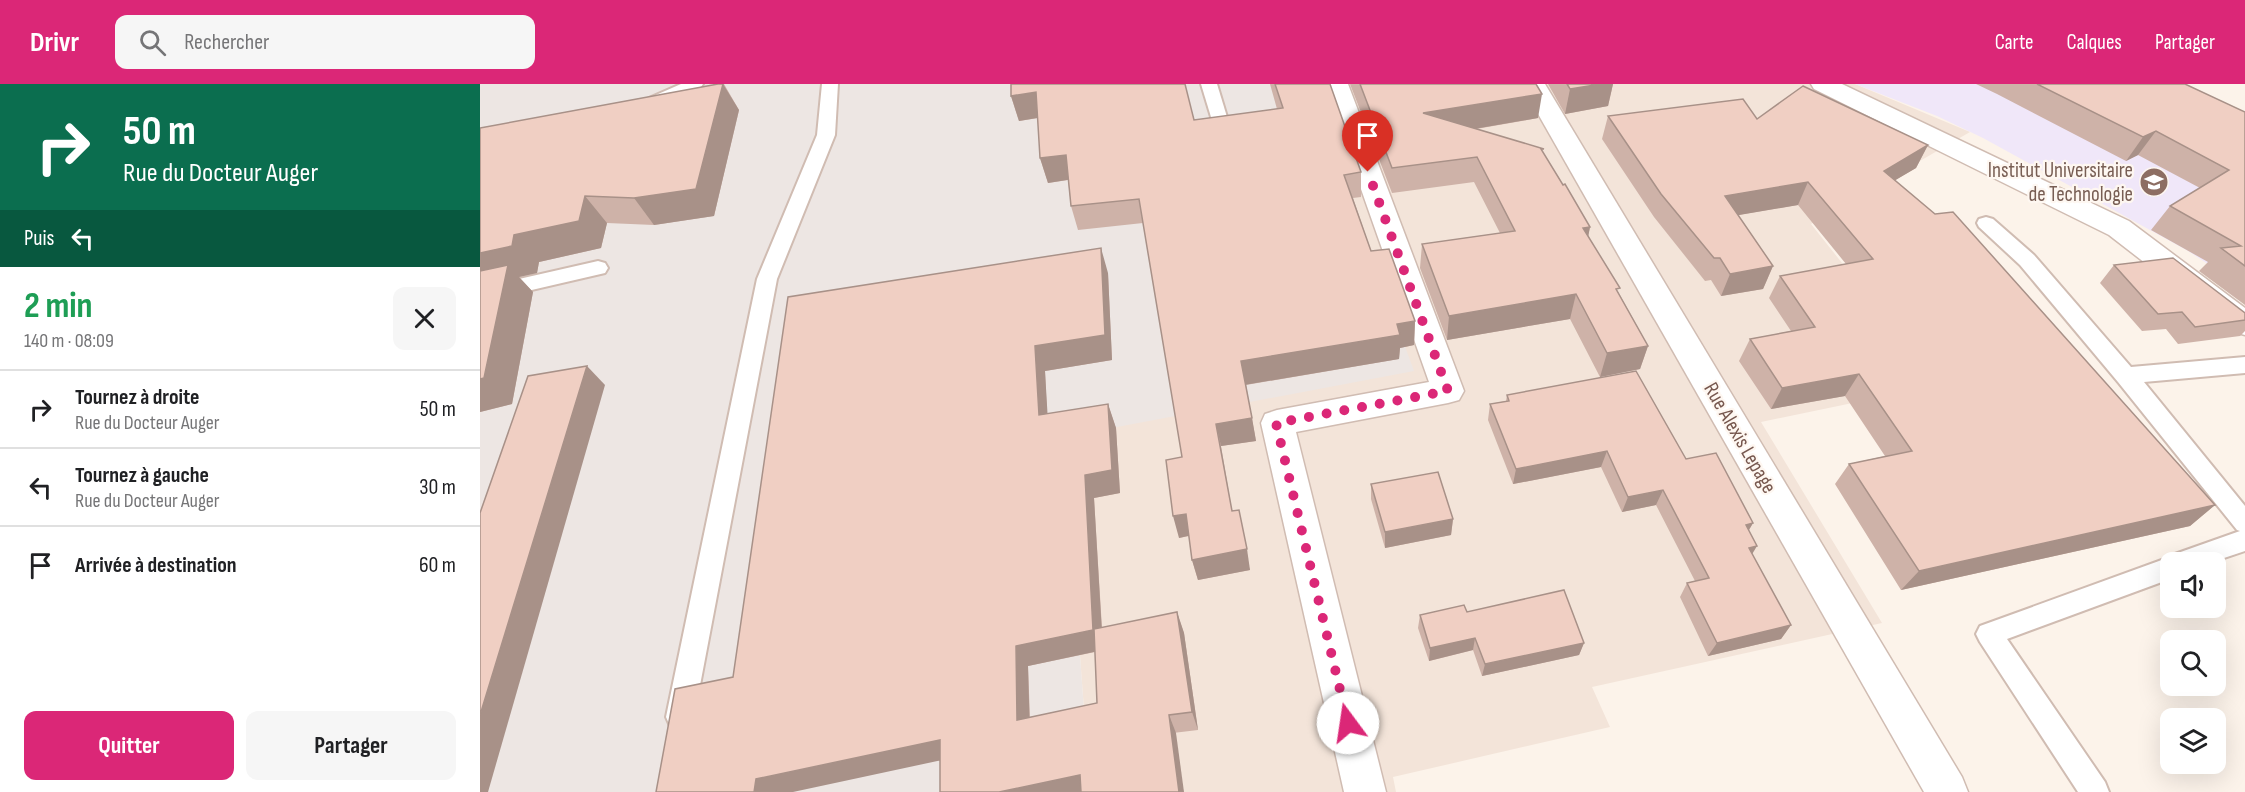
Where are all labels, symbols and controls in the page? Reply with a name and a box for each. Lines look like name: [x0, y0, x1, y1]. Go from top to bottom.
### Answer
search box: [115, 15, 535, 69]
text: Drivr: [30, 26, 79, 59]
icon: search: [136, 26, 169, 59]
text: Rechercher: [184, 29, 269, 56]
text: Carte: [1995, 30, 2034, 55]
text: Calques: [2067, 30, 2122, 55]
text: Partager: [2155, 30, 2215, 55]
text: 50 m: [123, 106, 196, 157]
icon: right: [24, 108, 102, 186]
pin: [1342, 110, 1393, 172]
icon: arrive: [1351, 119, 1384, 152]
text: Rue du Docteur Auger: [123, 157, 318, 189]
place label: Institut Universitaire de Technologie: [1988, 158, 2133, 207]
school or university icon: Institut Universitaire de Technologie: [2138, 166, 2170, 198]
icon: left: [66, 222, 99, 255]
text: Puis: [24, 225, 54, 252]
text: 2 min: [24, 285, 93, 328]
button: close: [393, 287, 456, 350]
text: 140 m · 08:09: [24, 329, 114, 353]
street label: Rue Alexis Lepage: [1698, 378, 1782, 498]
text: Tournez à droite: [75, 384, 200, 411]
icon: right: [24, 393, 57, 426]
text: 50 m: [420, 396, 456, 423]
text: Rue du Docteur Auger: [75, 411, 220, 435]
text: Tournez à gauche: [75, 462, 209, 489]
icon: left: [24, 471, 57, 504]
text: 30 m: [419, 474, 456, 501]
text: Rue du Docteur Auger: [75, 489, 220, 513]
icon: arrive: [24, 549, 57, 582]
text: Arrivée à destination: [75, 552, 237, 579]
text: 60 m: [419, 552, 456, 579]
map controls: [2160, 552, 2226, 774]
button: sound: [2160, 552, 2226, 618]
button: search: [2160, 630, 2226, 696]
position arrow: [1316, 691, 1380, 755]
button: layers: [2160, 708, 2226, 774]
button: Quitter: [24, 711, 234, 780]
button: Partager: [246, 711, 456, 780]

